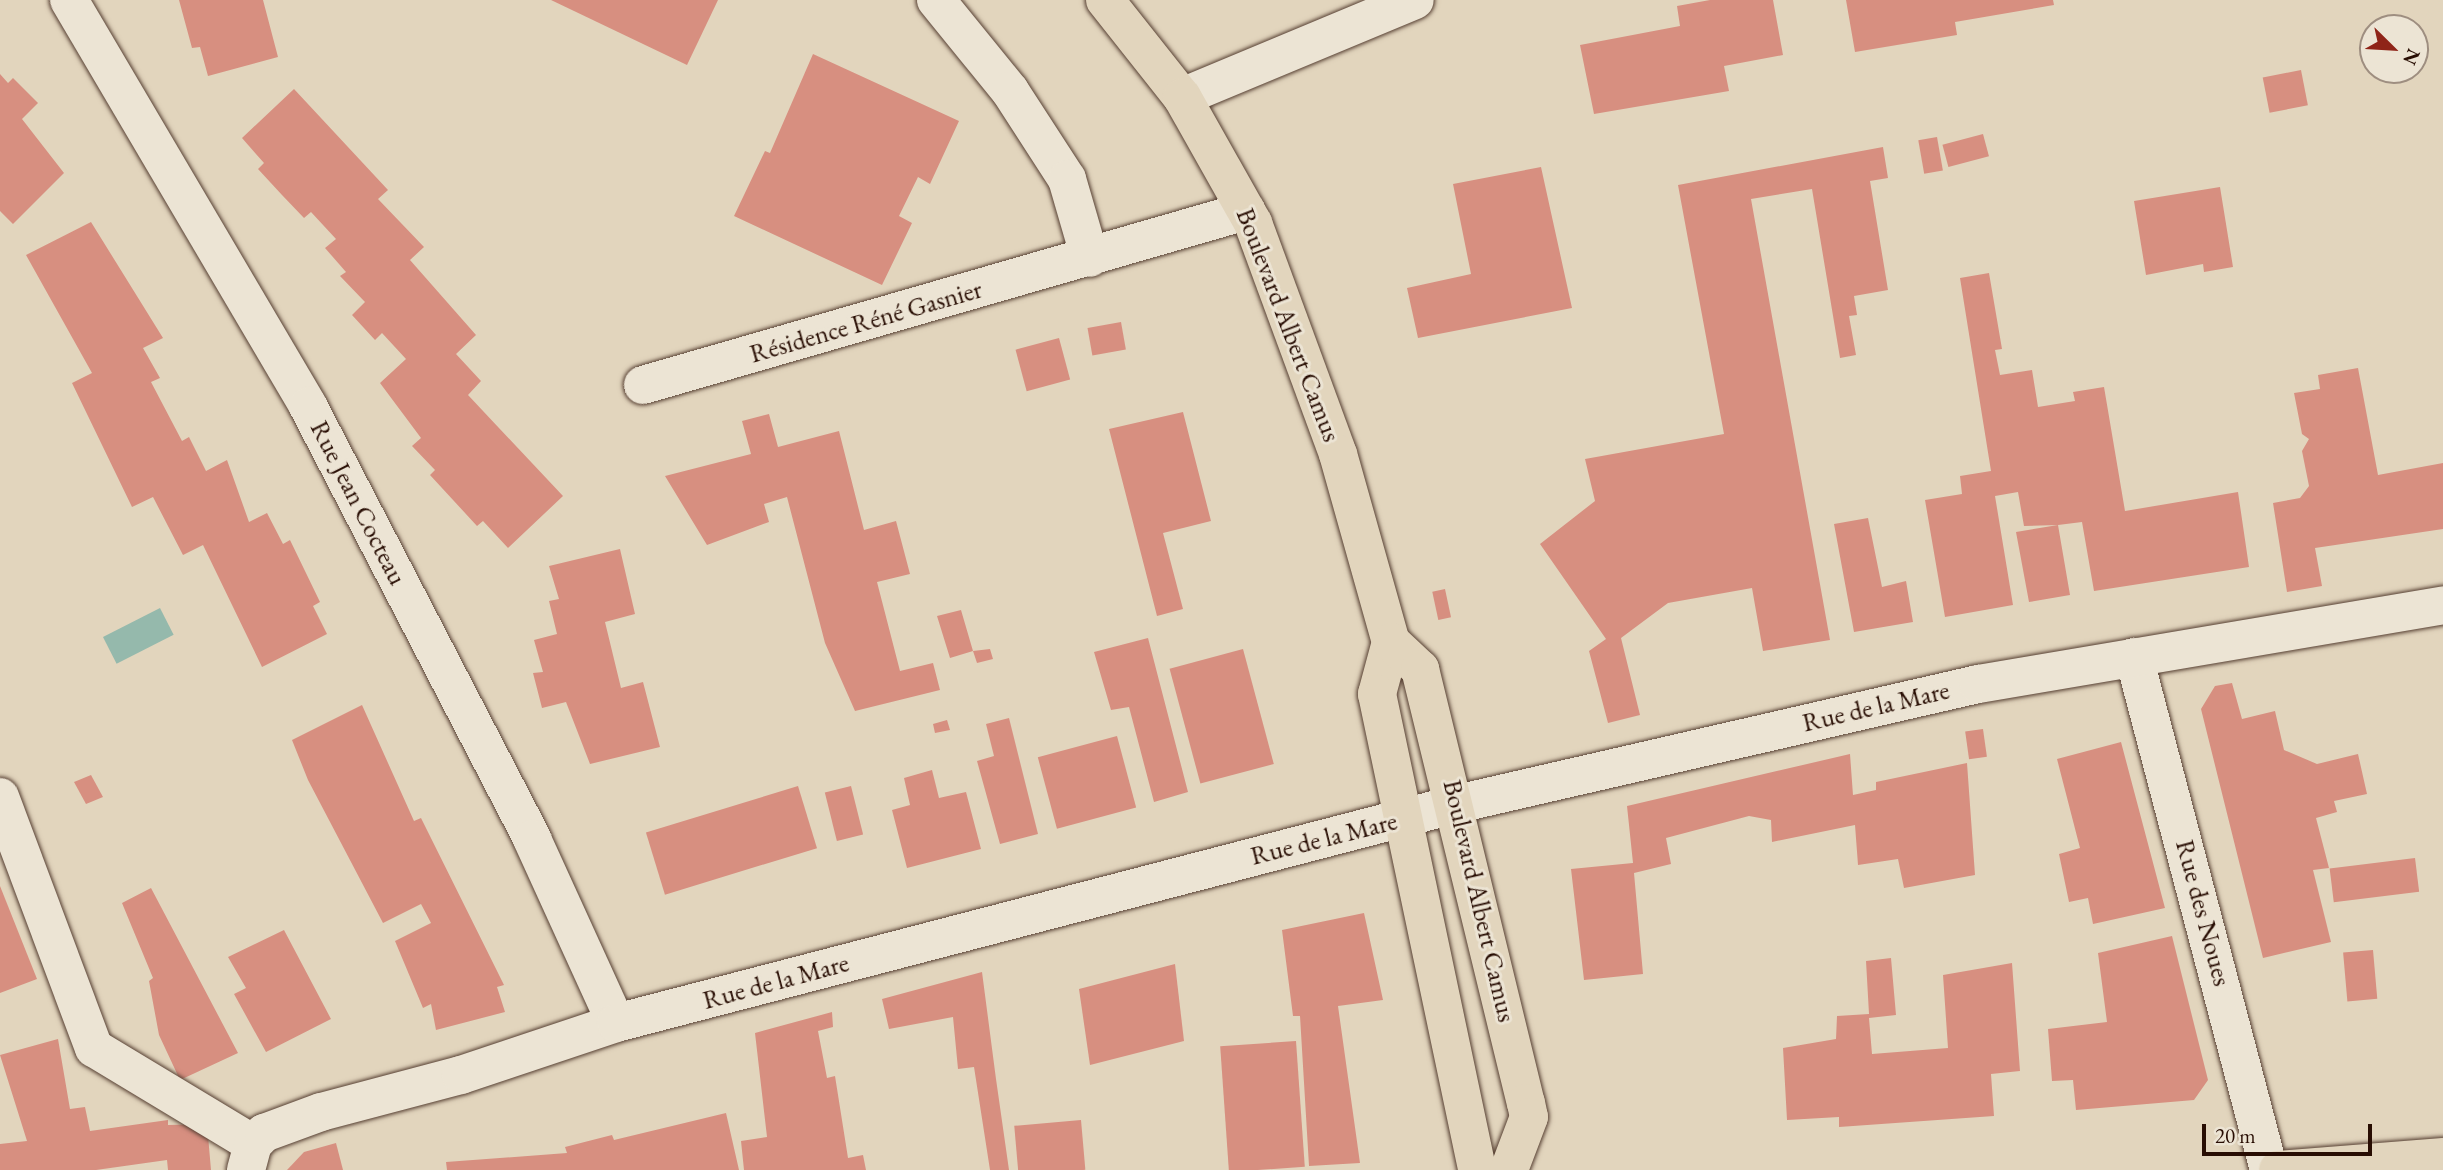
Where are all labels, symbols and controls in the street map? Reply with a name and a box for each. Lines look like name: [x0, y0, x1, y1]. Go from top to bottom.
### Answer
north arrow: [2359, 14, 2429, 84]
text: N: [2397, 45, 2426, 69]
street label: Boulevard Albert Camus: [1229, 204, 1347, 446]
street label: Résidence Réné Gasnier: [746, 274, 986, 370]
street label: Rue Jean Cocteau: [303, 416, 413, 590]
street label: Rue de la Mare: [1799, 675, 1953, 739]
street label: Boulevard Albert Camus: [1436, 777, 1522, 1025]
street label: Rue de la Mare: [1247, 806, 1401, 872]
street label: Rue des Noues: [2168, 836, 2238, 990]
street label: Rue de la Mare: [700, 948, 852, 1016]
scale bar: [2205, 1110, 2375, 1154]
text: 20 m: [2215, 1122, 2256, 1149]

